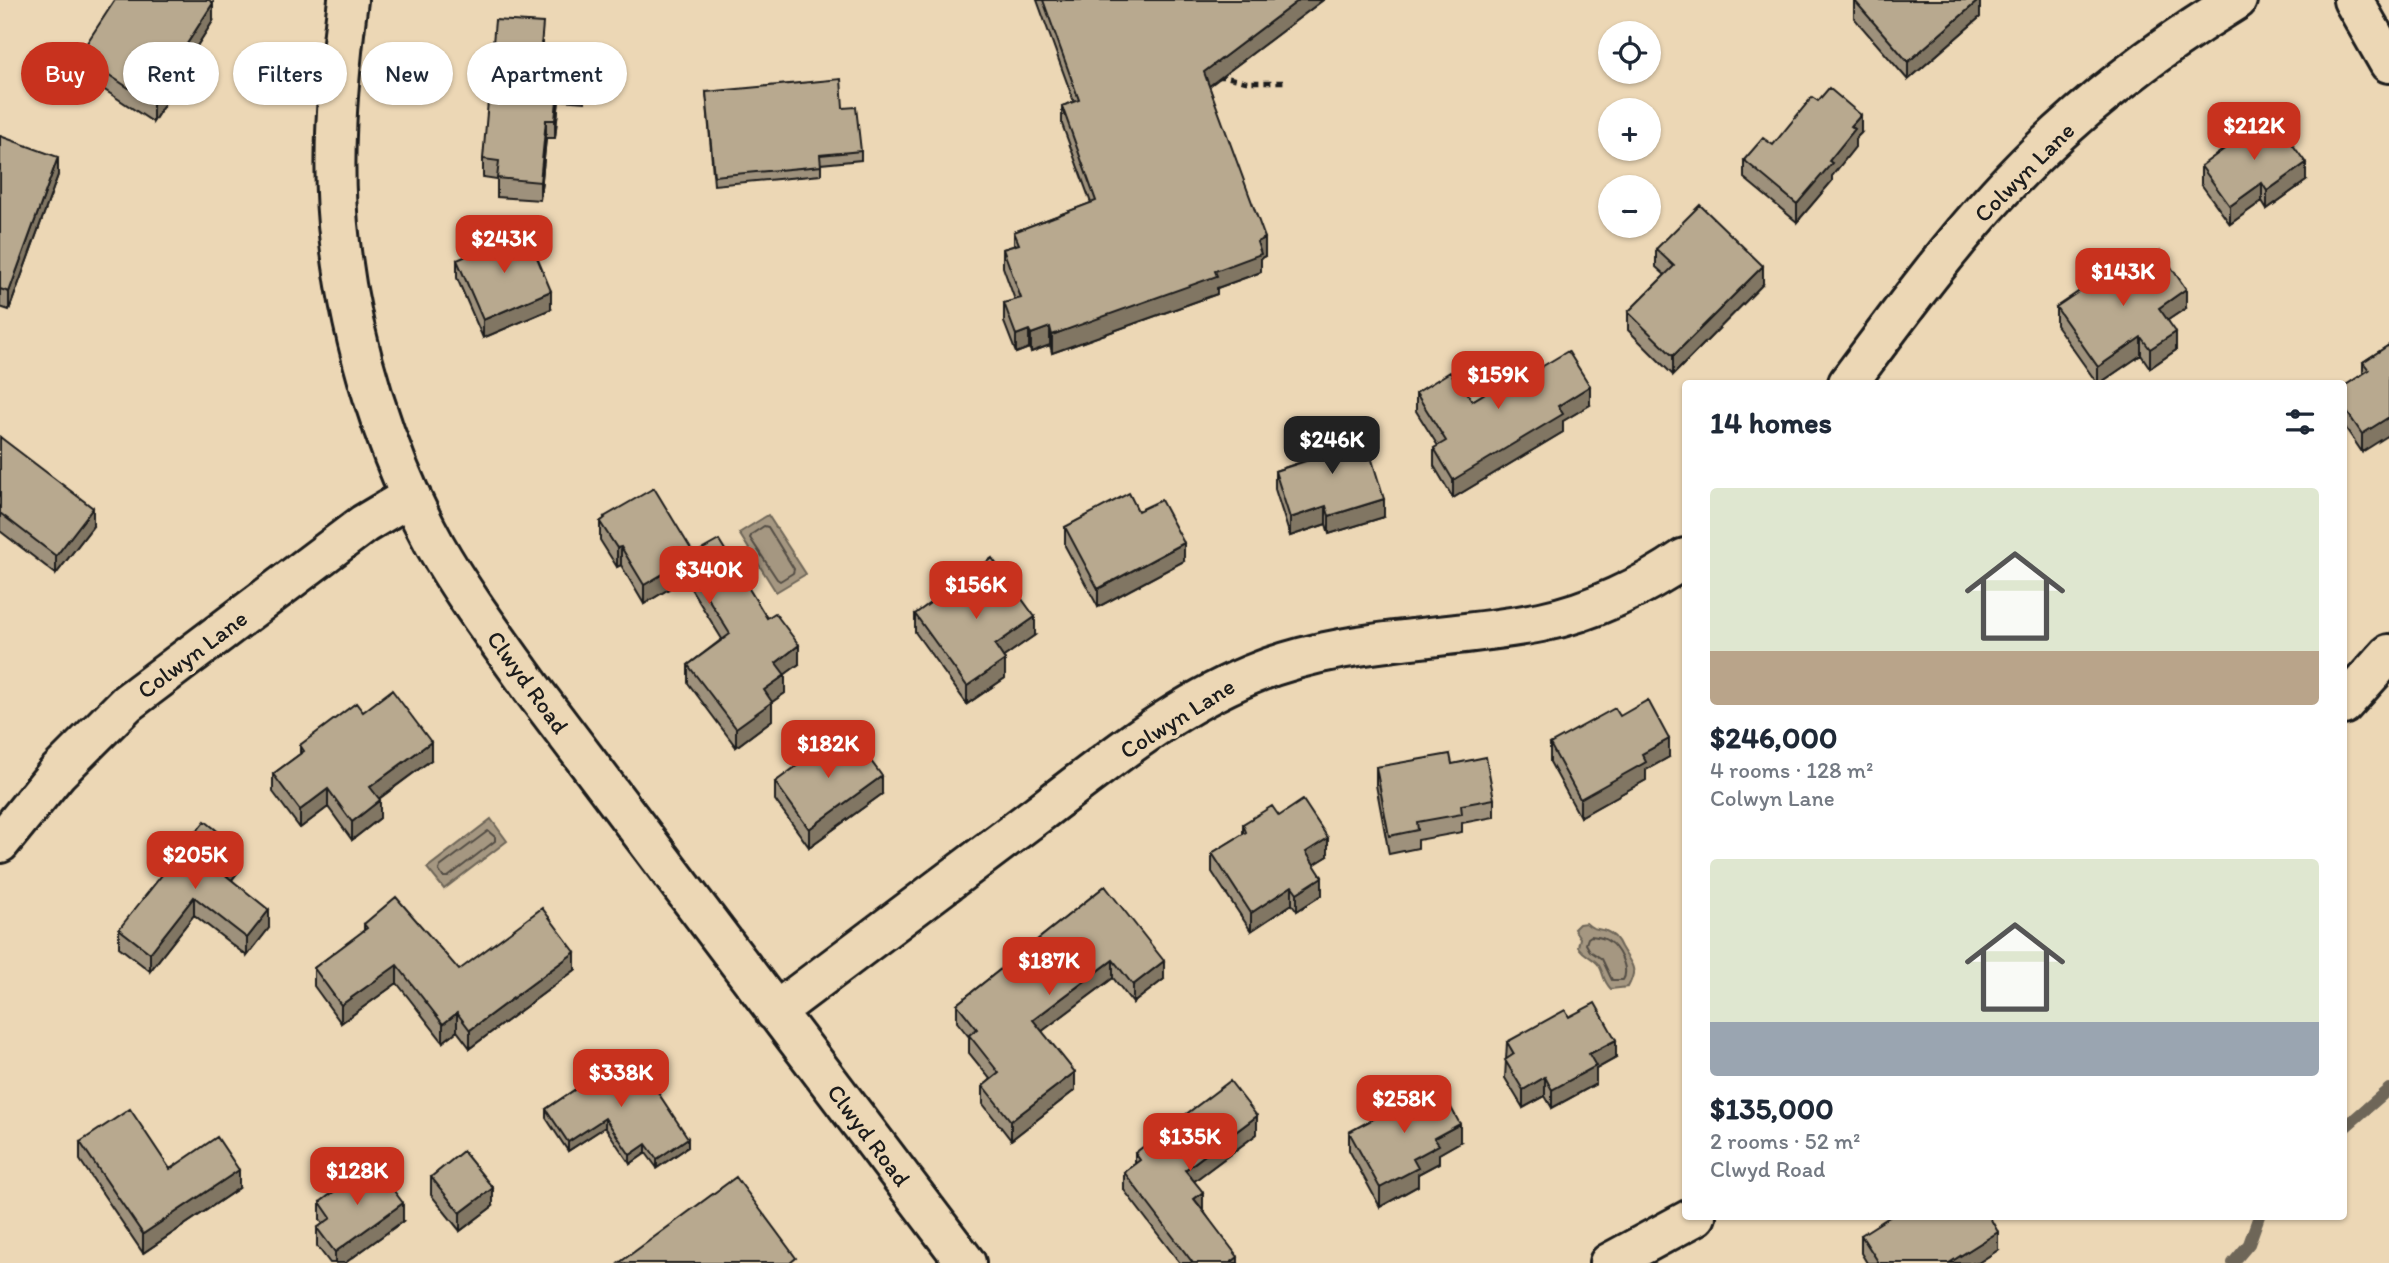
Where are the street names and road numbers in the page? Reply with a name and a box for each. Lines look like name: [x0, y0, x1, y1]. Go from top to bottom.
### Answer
street label: Colwyn Lane: [1968, 116, 2080, 228]
street label: Colwyn Lane: [131, 603, 253, 705]
street label: Clwyd Road: [481, 625, 575, 739]
street label: Colwyn Lane: [1114, 671, 1240, 765]
street label: Clwyd Road: [821, 1078, 917, 1192]

